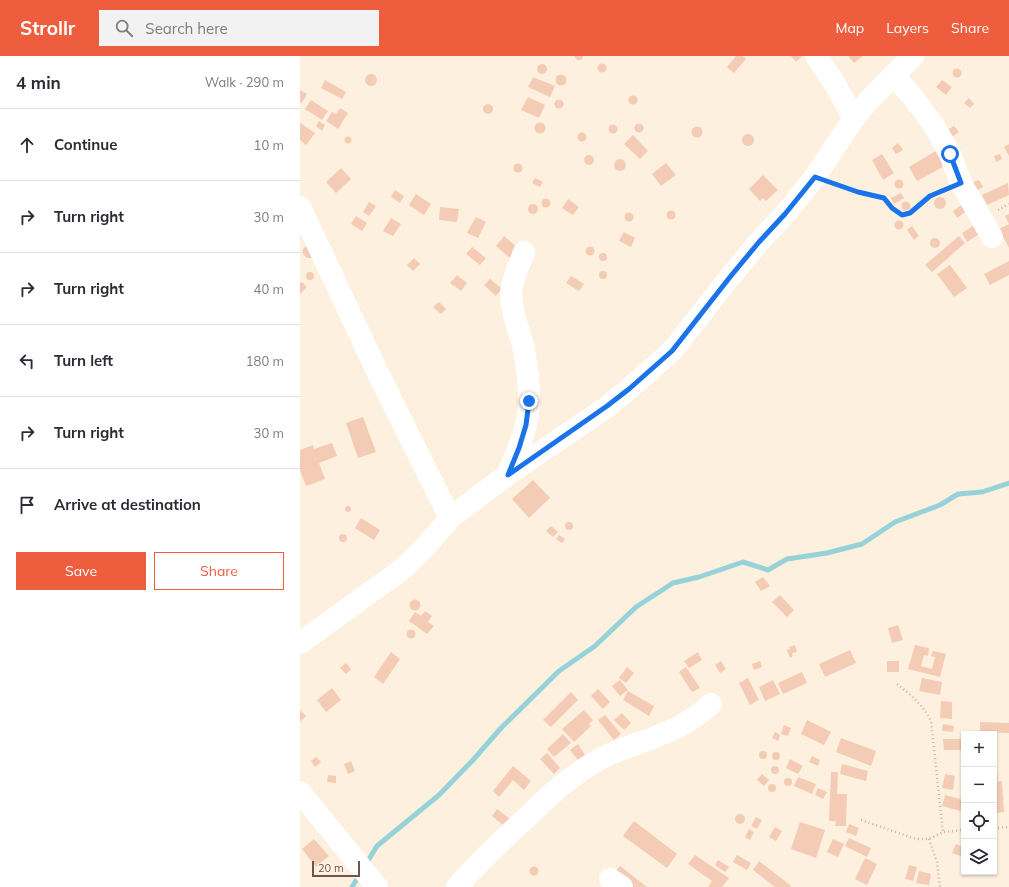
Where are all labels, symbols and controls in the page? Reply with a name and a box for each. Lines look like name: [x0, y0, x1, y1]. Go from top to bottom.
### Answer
search box: [99, 10, 379, 46]
text: Strollr: [20, 16, 75, 40]
icon: search: [113, 17, 135, 39]
text: Search here: [145, 19, 228, 38]
text: Map: [835, 19, 864, 37]
text: Layers: [886, 19, 929, 37]
text: Share: [951, 19, 989, 37]
text: 4 min: [16, 72, 61, 93]
text: Walk · 290 m: [205, 74, 284, 90]
icon: ahead: [16, 134, 38, 156]
text: Continue: [54, 135, 117, 154]
text: 10 m: [254, 137, 284, 153]
route start: [941, 145, 959, 163]
icon: right: [16, 206, 38, 228]
text: Turn right: [54, 207, 124, 226]
text: 30 m: [254, 209, 284, 225]
icon: right: [16, 278, 38, 300]
text: Turn right: [54, 279, 124, 298]
text: 40 m: [254, 281, 284, 297]
icon: left: [16, 350, 38, 372]
text: Turn left: [54, 351, 113, 370]
text: 180 m: [246, 353, 284, 369]
route end: [520, 392, 538, 410]
icon: right: [16, 422, 38, 444]
text: Turn right: [54, 423, 124, 442]
text: 30 m: [254, 425, 284, 441]
icon: arrive: [16, 494, 38, 516]
text: Arrive at destination: [54, 495, 201, 514]
button: Save: [16, 552, 146, 590]
button: Share: [154, 552, 284, 590]
map controls: [961, 731, 997, 875]
button: +: [961, 731, 997, 767]
button: −: [961, 767, 997, 803]
button: locate: [961, 803, 997, 839]
button: layers: [961, 839, 997, 875]
scale bar: [312, 859, 360, 878]
text: 20 m: [318, 861, 344, 875]

